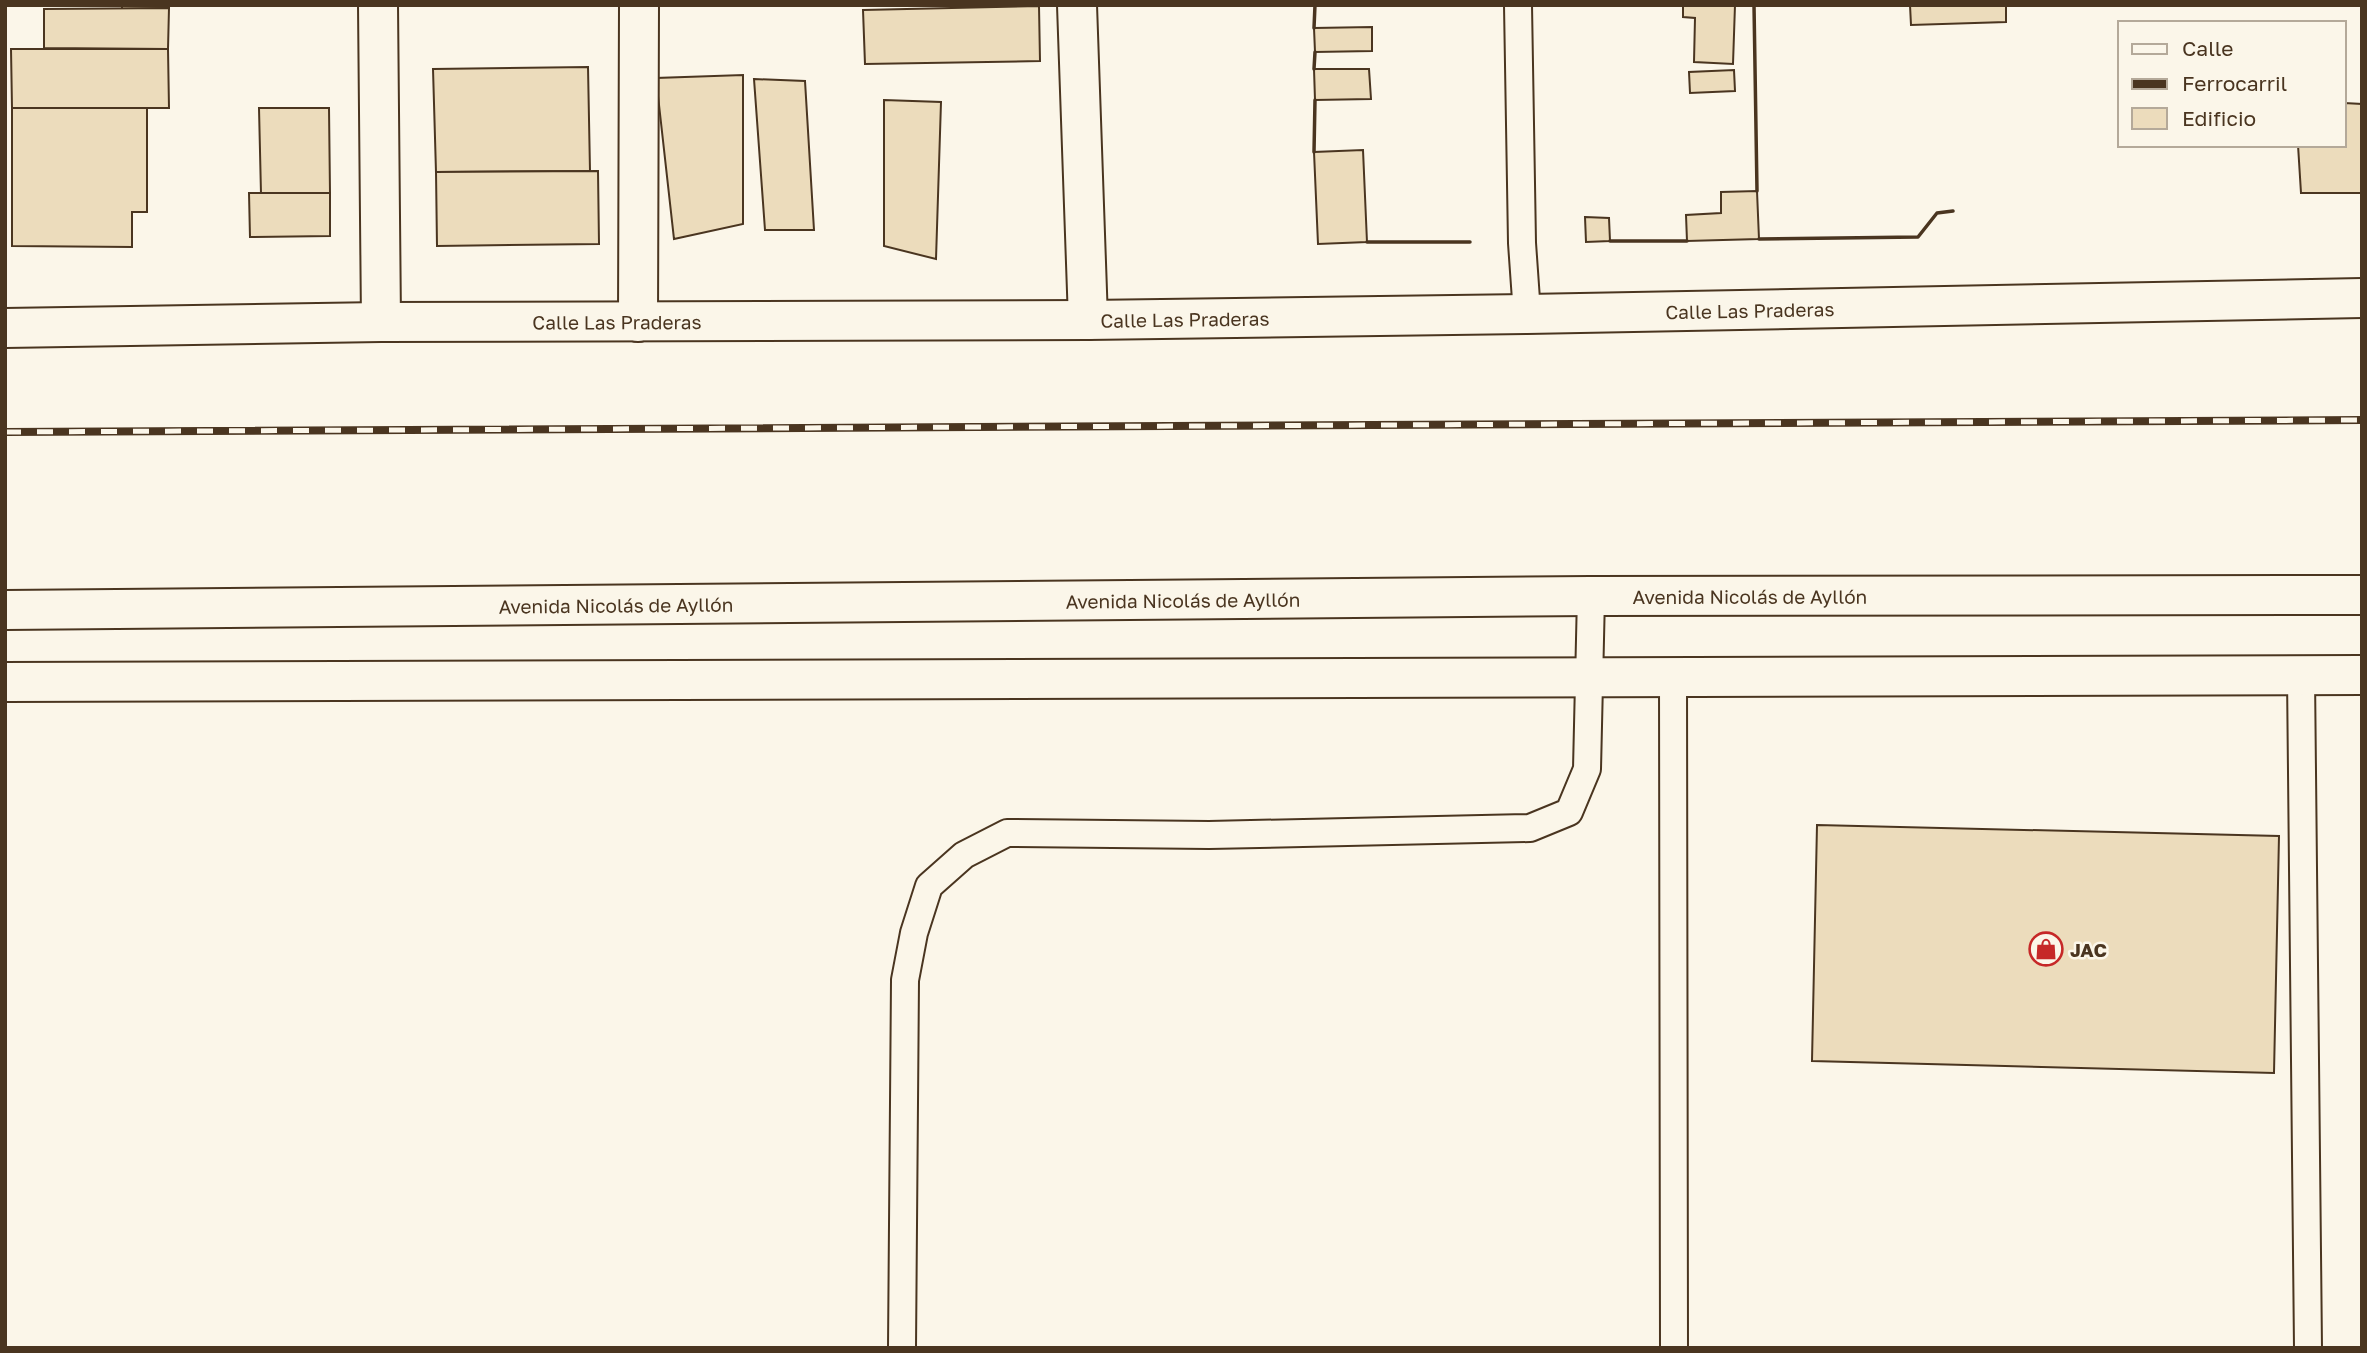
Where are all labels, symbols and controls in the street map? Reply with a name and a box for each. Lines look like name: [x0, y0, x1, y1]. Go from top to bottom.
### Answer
legend: [2118, 21, 2346, 147]
text: Calle: [2182, 35, 2234, 61]
text: Ferrocarril: [2182, 70, 2287, 96]
text: Edificio: [2182, 105, 2256, 131]
street label: Calle Las Praderas: [1665, 297, 1835, 323]
street label: Calle Las Praderas: [1100, 306, 1270, 331]
street label: Calle Las Praderas: [532, 310, 702, 333]
street label: Avenida Nicolás de Ayllón: [1633, 584, 1867, 607]
street label: Avenida Nicolás de Ayllón: [1066, 587, 1300, 612]
street label: Avenida Nicolás de Ayllón: [499, 592, 733, 617]
shop icon: JAC: [2027, 930, 2065, 968]
place label: JAC: [2070, 938, 2107, 961]

